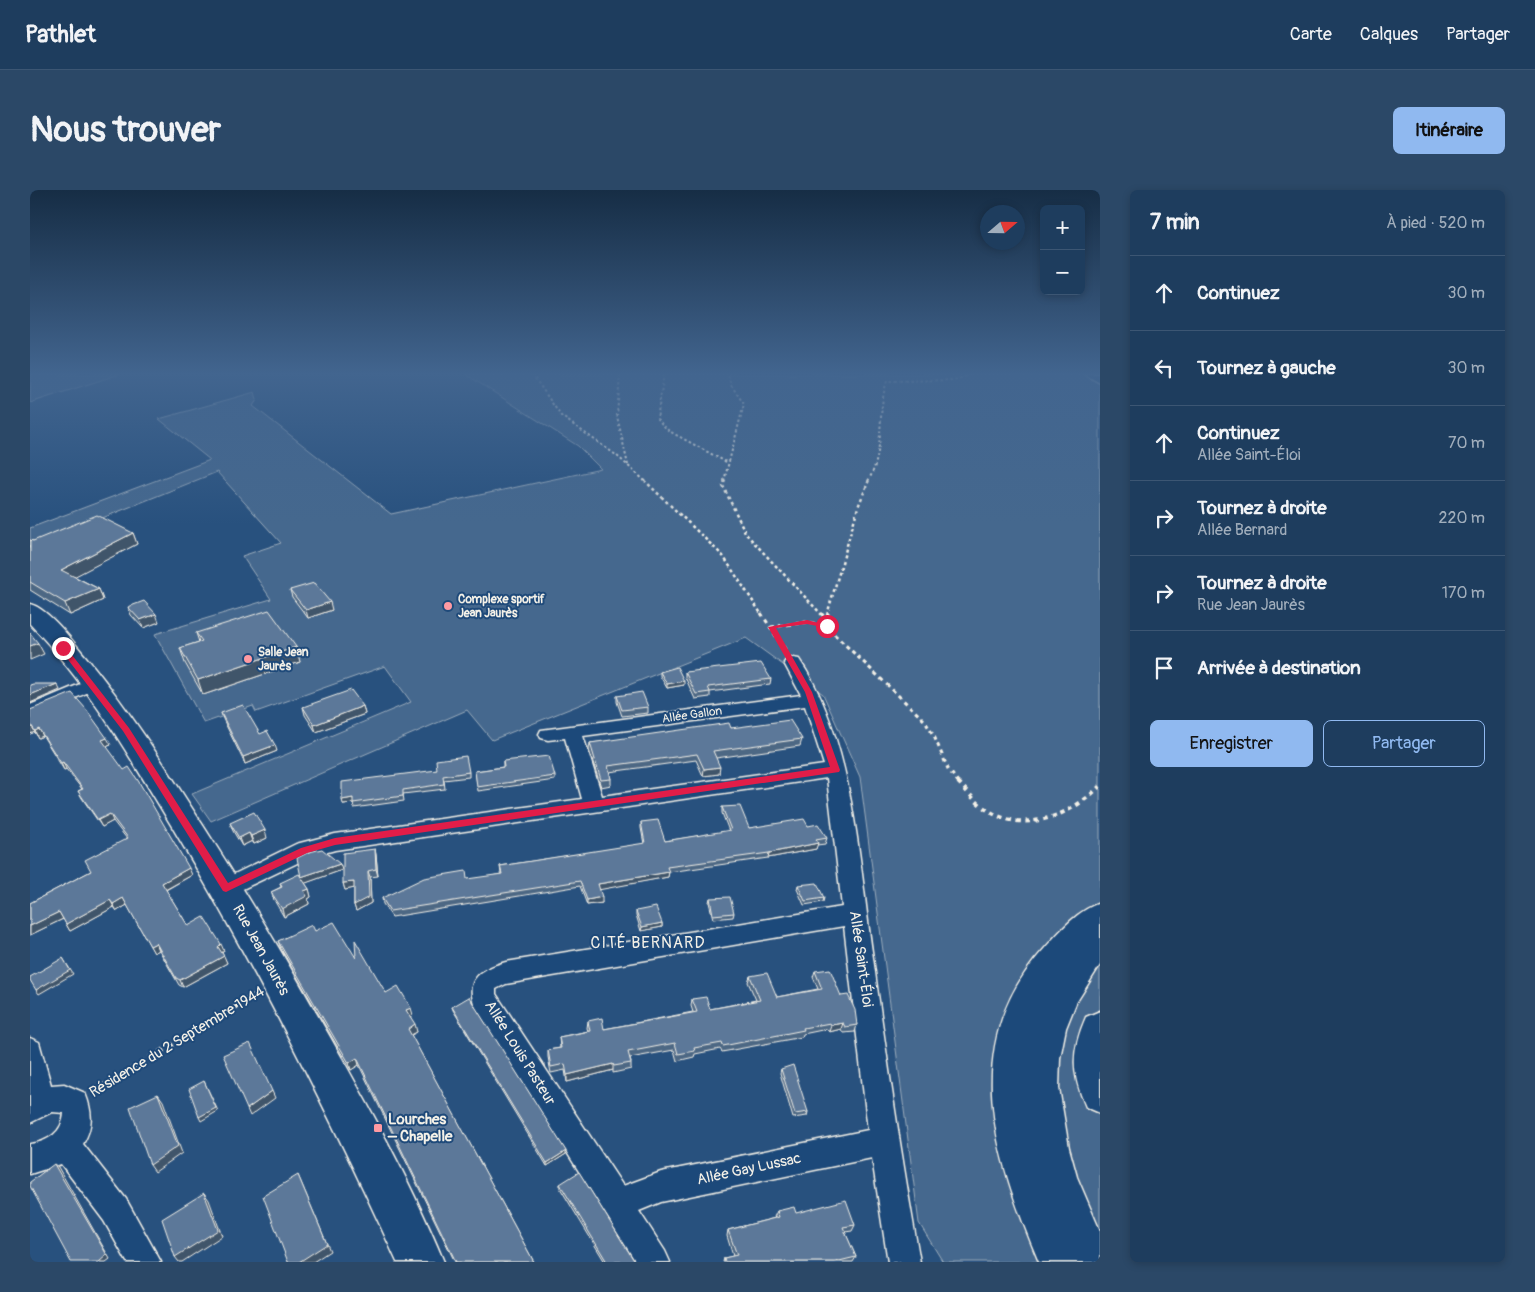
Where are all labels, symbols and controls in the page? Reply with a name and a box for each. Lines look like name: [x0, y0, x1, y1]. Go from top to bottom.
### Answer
text: Pathlet: [25, 20, 96, 49]
text: Carte: [1290, 23, 1332, 46]
text: Calques: [1360, 23, 1418, 46]
text: Partager: [1446, 23, 1510, 46]
button: Itinéraire: [1393, 107, 1505, 154]
text: Nous trouver: [30, 108, 221, 152]
north arrow: [980, 205, 1025, 250]
map controls: [1040, 205, 1085, 295]
button: +: [1040, 205, 1085, 250]
text: 7 min: [1150, 209, 1200, 236]
text: À pied · 520 m: [1386, 213, 1485, 233]
button: −: [1040, 250, 1085, 295]
icon: ahead: [1150, 279, 1178, 307]
text: Continuez: [1197, 281, 1280, 305]
text: 30 m: [1447, 283, 1485, 303]
icon: left: [1150, 354, 1178, 382]
text: Tournez à gauche: [1197, 356, 1336, 380]
text: 30 m: [1447, 358, 1485, 378]
text: Continuez: [1197, 421, 1280, 445]
icon: ahead: [1150, 429, 1178, 457]
text: 70 m: [1448, 433, 1485, 453]
text: Allée Saint-Éloi: [1197, 445, 1301, 465]
text: Tournez à droite: [1197, 496, 1327, 520]
icon: right: [1150, 504, 1178, 532]
text: 220 m: [1439, 508, 1485, 528]
text: Allée Bernard: [1197, 520, 1287, 540]
text: Tournez à droite: [1197, 571, 1327, 595]
icon: right: [1150, 579, 1178, 607]
text: 170 m: [1442, 583, 1485, 603]
place label: Complexe sportif Jean Jaurès: [458, 592, 545, 621]
text: Rue Jean Jaurès: [1197, 595, 1305, 615]
marker: Complexe sportif Jean Jaurès: [442, 600, 454, 612]
route start: [816, 615, 839, 638]
route end: [52, 637, 75, 660]
place label: Salle Jean Jaurès: [258, 645, 309, 674]
marker: Salle Jean Jaurès: [242, 653, 254, 665]
icon: arrive: [1150, 654, 1178, 682]
text: Arrivée à destination: [1197, 656, 1361, 680]
street label: Allée Gallon: [661, 703, 723, 727]
button: Enregistrer: [1150, 720, 1313, 767]
button: Partager: [1323, 720, 1485, 767]
street label: Rue Jean Jaurès: [228, 901, 294, 999]
street label: Allée Saint-Éloi: [845, 910, 877, 1009]
district label: CITÉ BERNARD: [591, 933, 705, 953]
street label: Résidence du 2 Septembre 1944: [86, 982, 268, 1102]
street label: Allée Louis Pasteur: [480, 997, 560, 1109]
place label: Lourches – Chapelle: [387, 1110, 453, 1146]
marker: Lourches – Chapelle: [372, 1122, 384, 1134]
street label: Allée Gay Lussac: [695, 1149, 803, 1189]

